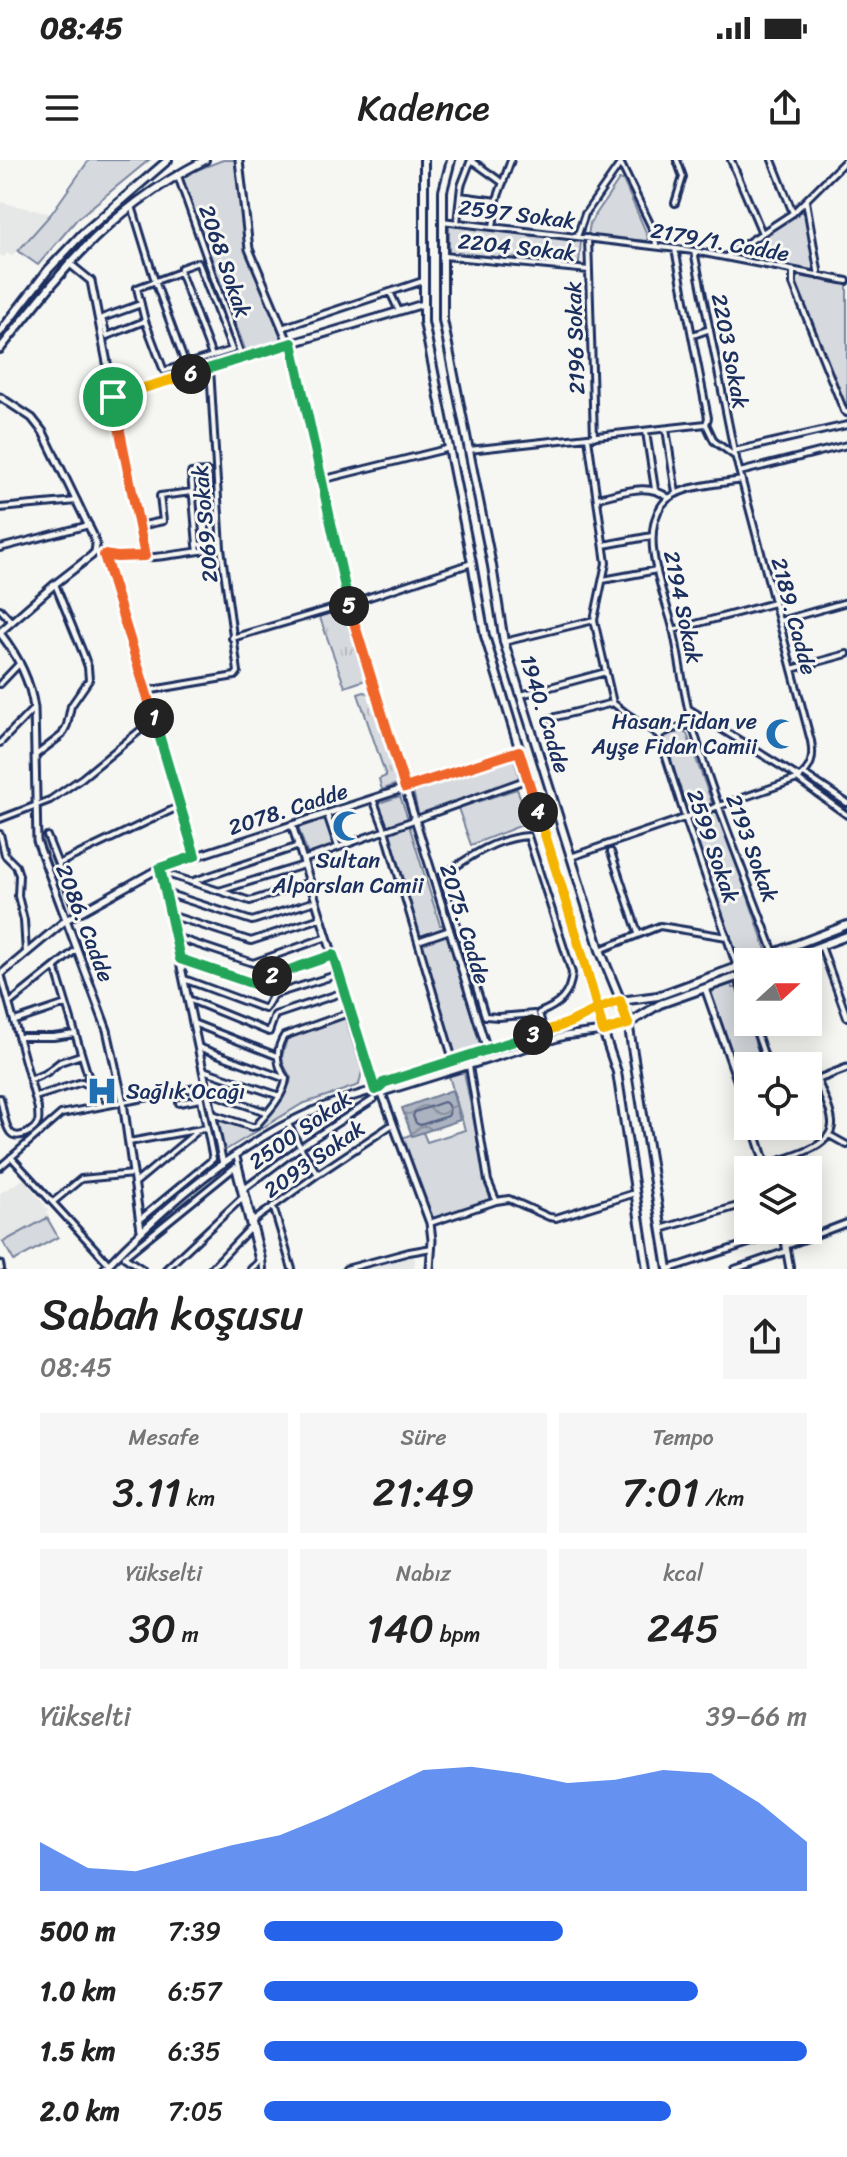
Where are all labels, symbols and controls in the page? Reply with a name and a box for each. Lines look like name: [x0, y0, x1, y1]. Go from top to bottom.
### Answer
text: 08:45: [40, 1, 123, 55]
text: Kadence: [357, 76, 490, 140]
icon: menu: [40, 86, 84, 130]
icon: share: [763, 86, 807, 130]
street label: 2597 Sokak: [456, 187, 578, 241]
street label: 2068 Sokak: [187, 199, 263, 323]
street label: 2179/1. Cadde: [648, 211, 792, 273]
street label: 2204 Sokak: [456, 221, 578, 273]
street label: 2196 Sokak: [554, 280, 596, 395]
street label: 2203 Sokak: [700, 290, 760, 412]
pin: 6: [171, 354, 211, 394]
text: 6: [185, 354, 197, 393]
pin: [79, 363, 147, 431]
icon: arrive: [91, 375, 135, 419]
street label: 2069 Sokak: [180, 463, 230, 584]
street label: 2194 Sokak: [652, 547, 714, 667]
street label: 2189. Cadde: [760, 553, 828, 679]
pin: 5: [329, 586, 369, 626]
text: 5: [342, 586, 356, 625]
street label: 1940. Cadde: [508, 650, 582, 778]
pin: 1: [134, 698, 174, 738]
text: 1: [149, 698, 159, 737]
place label: Hasan Fidan ve Ayşe Fidan Camii: [591, 702, 758, 766]
mosque icon: Hasan Fidan ve Ayşe Fidan Camii: [764, 717, 798, 751]
street label: 2078. Cadde: [223, 771, 353, 847]
street label: 2599 Sokak: [675, 784, 751, 909]
street label: 2193 Sokak: [714, 788, 790, 908]
pin: 4: [518, 792, 558, 832]
text: 4: [531, 792, 545, 831]
mosque icon: Sultan Alparslan Camii: [331, 809, 365, 843]
place label: Sultan Alparslan Camii: [271, 841, 425, 905]
street label: 2086. Cadde: [45, 858, 125, 988]
street label: 2075. Cadde: [428, 859, 502, 989]
north arrow: [734, 948, 822, 1036]
map controls: [734, 948, 822, 1244]
pin: 2: [252, 956, 292, 996]
text: 2: [266, 956, 278, 995]
pin: 3: [513, 1015, 553, 1055]
text: 3: [527, 1015, 539, 1054]
button: locate: [734, 1052, 822, 1140]
place label: Sağlık Ocağı: [126, 1072, 245, 1111]
hospital icon: Sağlık Ocağı: [85, 1074, 119, 1108]
street label: 2500 Sokak: [240, 1080, 360, 1180]
street label: 2093 Sokak: [255, 1109, 373, 1209]
button: layers: [734, 1156, 822, 1244]
text: Sabah koşusu: [40, 1275, 303, 1353]
button: share: [723, 1295, 807, 1379]
text: 08:45: [40, 1344, 112, 1390]
text: Mesafe: [129, 1418, 199, 1457]
text: Süre: [401, 1418, 446, 1457]
text: Tempo: [653, 1418, 714, 1457]
text: 3.11: [112, 1457, 181, 1528]
text: 21:49: [373, 1457, 474, 1528]
text: 7:01: [622, 1457, 699, 1528]
text: km: [181, 1479, 215, 1518]
text: /km: [699, 1479, 744, 1518]
text: Yükselti: [126, 1554, 202, 1593]
text: Nabız: [396, 1554, 451, 1593]
text: kcal: [663, 1554, 703, 1593]
text: 30: [129, 1593, 176, 1664]
text: 140: [367, 1593, 434, 1664]
text: 245: [647, 1593, 719, 1664]
text: m: [176, 1615, 199, 1654]
text: bpm: [434, 1615, 480, 1654]
text: Yükselti: [40, 1693, 131, 1739]
text: 39–66 m: [706, 1693, 807, 1739]
text: 500 m: [40, 1908, 115, 1954]
text: 7:39: [168, 1908, 221, 1954]
text: 1.0 km: [40, 1968, 116, 2014]
text: 6:57: [168, 1968, 221, 2014]
text: 1.5 km: [40, 2028, 115, 2074]
text: 6:35: [168, 2028, 221, 2074]
text: 2.0 km: [40, 2088, 120, 2134]
text: 7:05: [168, 2088, 223, 2134]

